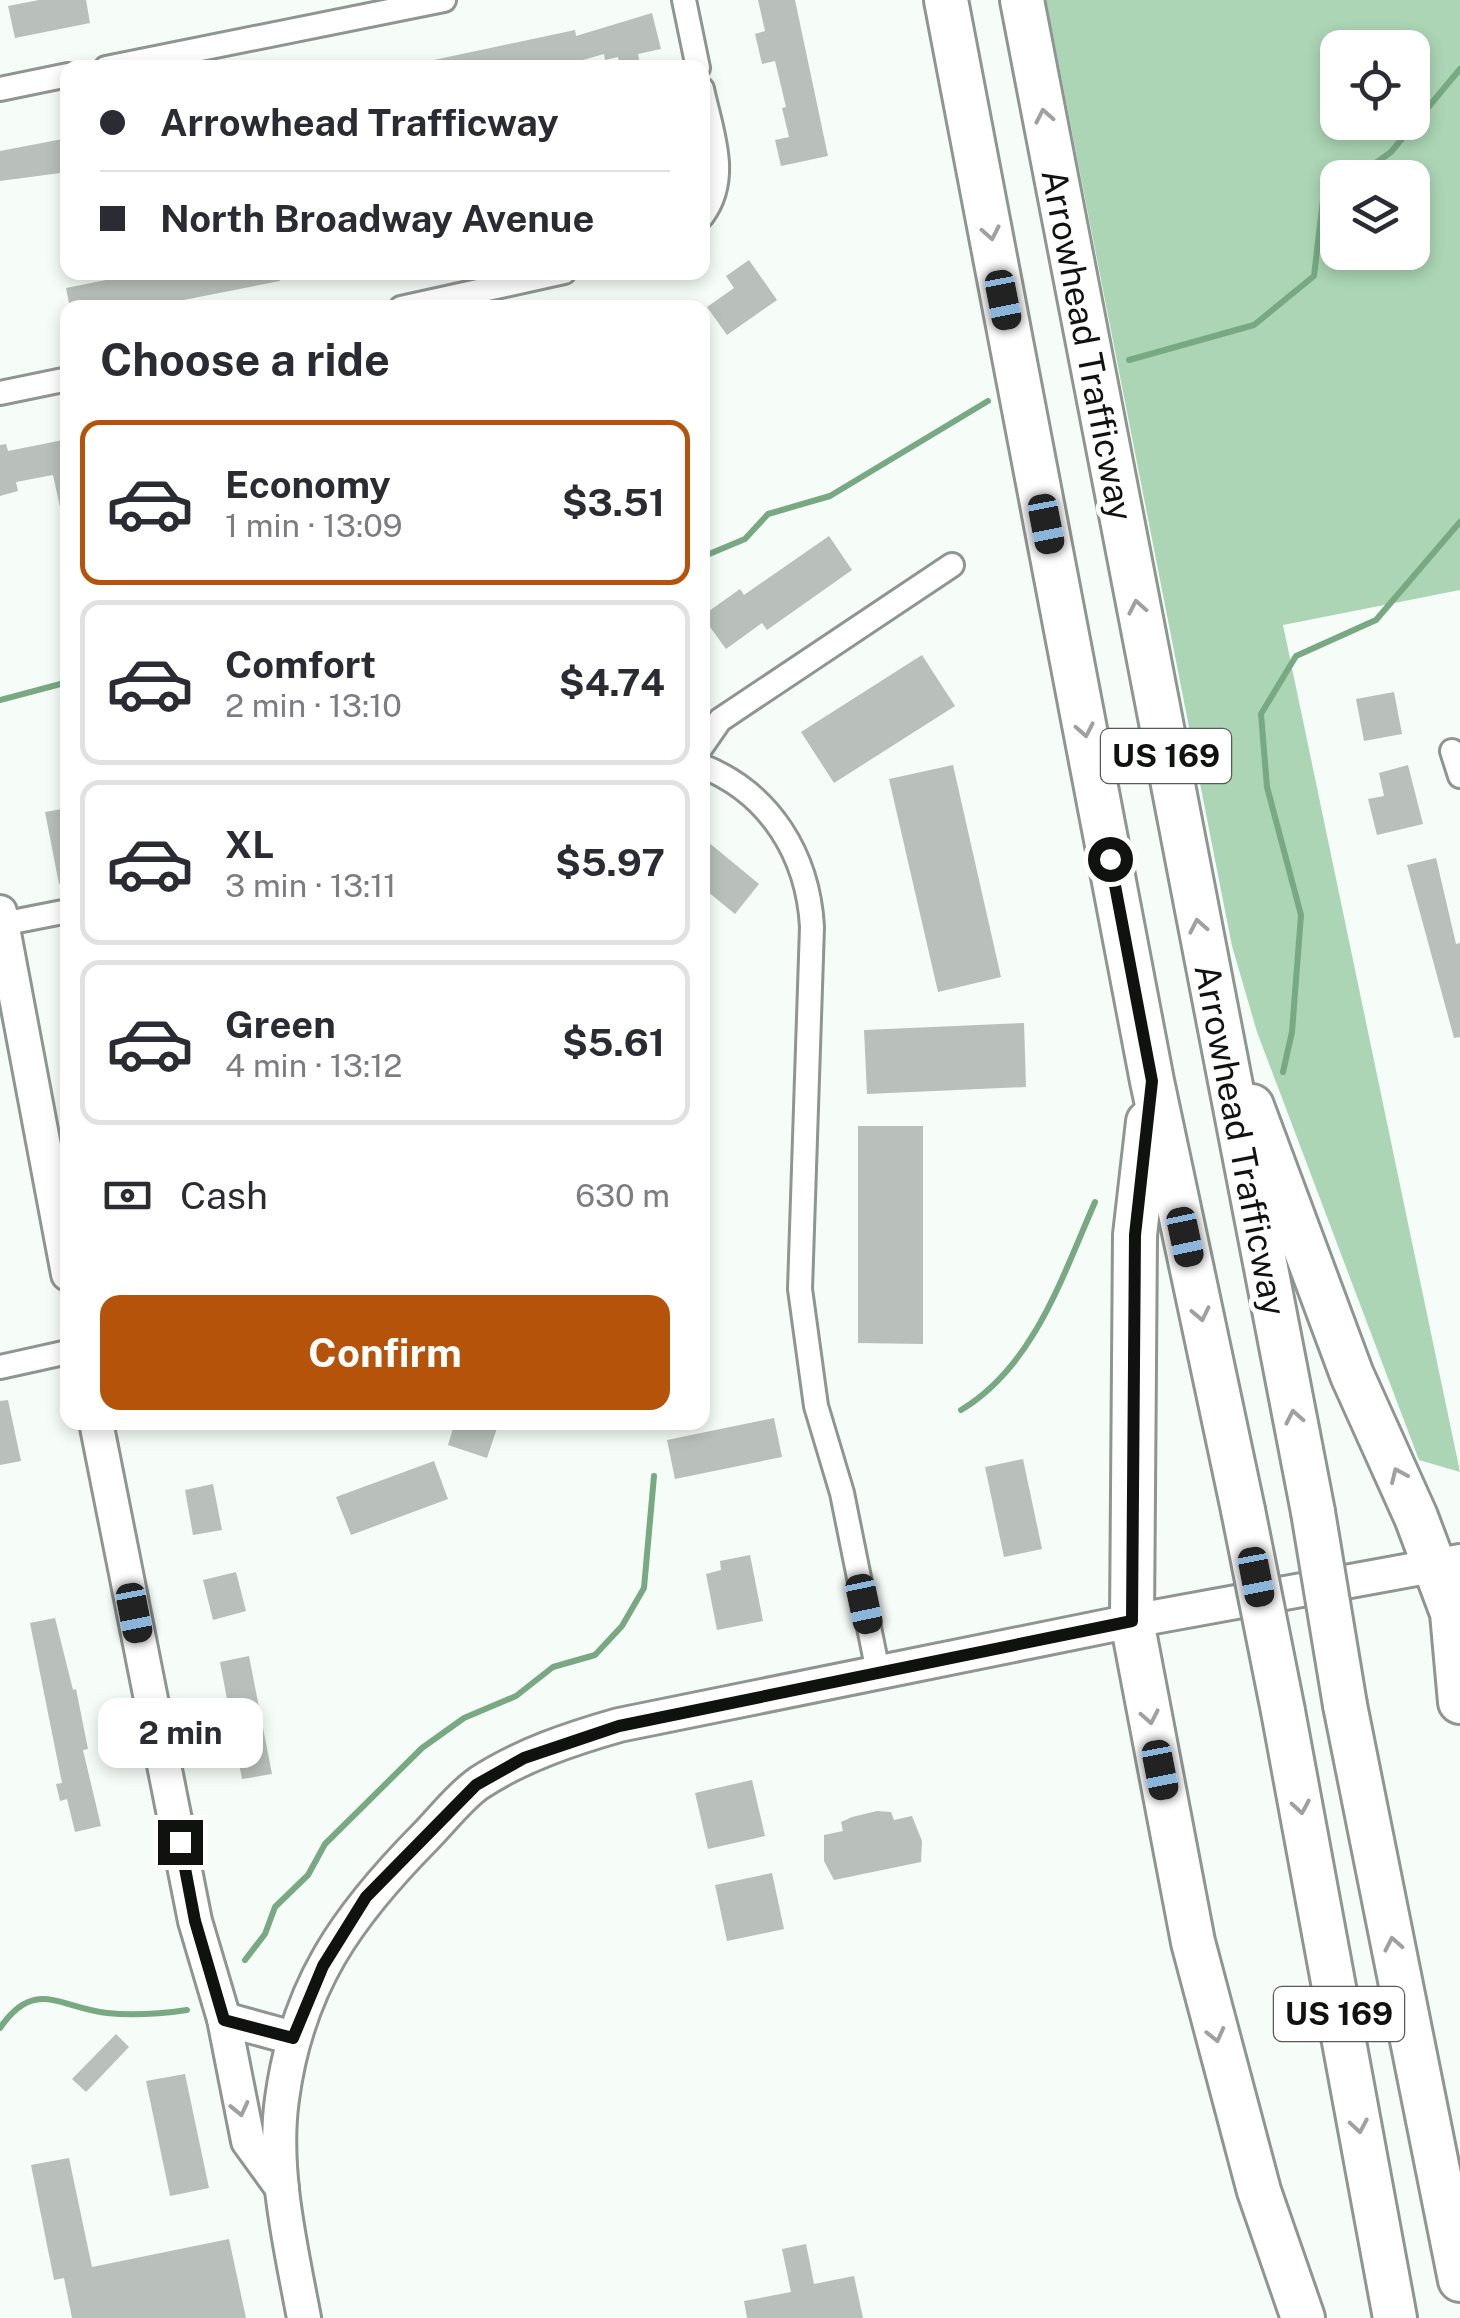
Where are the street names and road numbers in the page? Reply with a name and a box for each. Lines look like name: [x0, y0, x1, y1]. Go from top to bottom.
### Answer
street label: Arrowhead Trafficway: [1033, 166, 1142, 524]
road number: US 169: [1101, 729, 1231, 783]
street label: Arrowhead Trafficway: [1186, 961, 1295, 1319]
road number: US 169: [1274, 1987, 1404, 2041]

